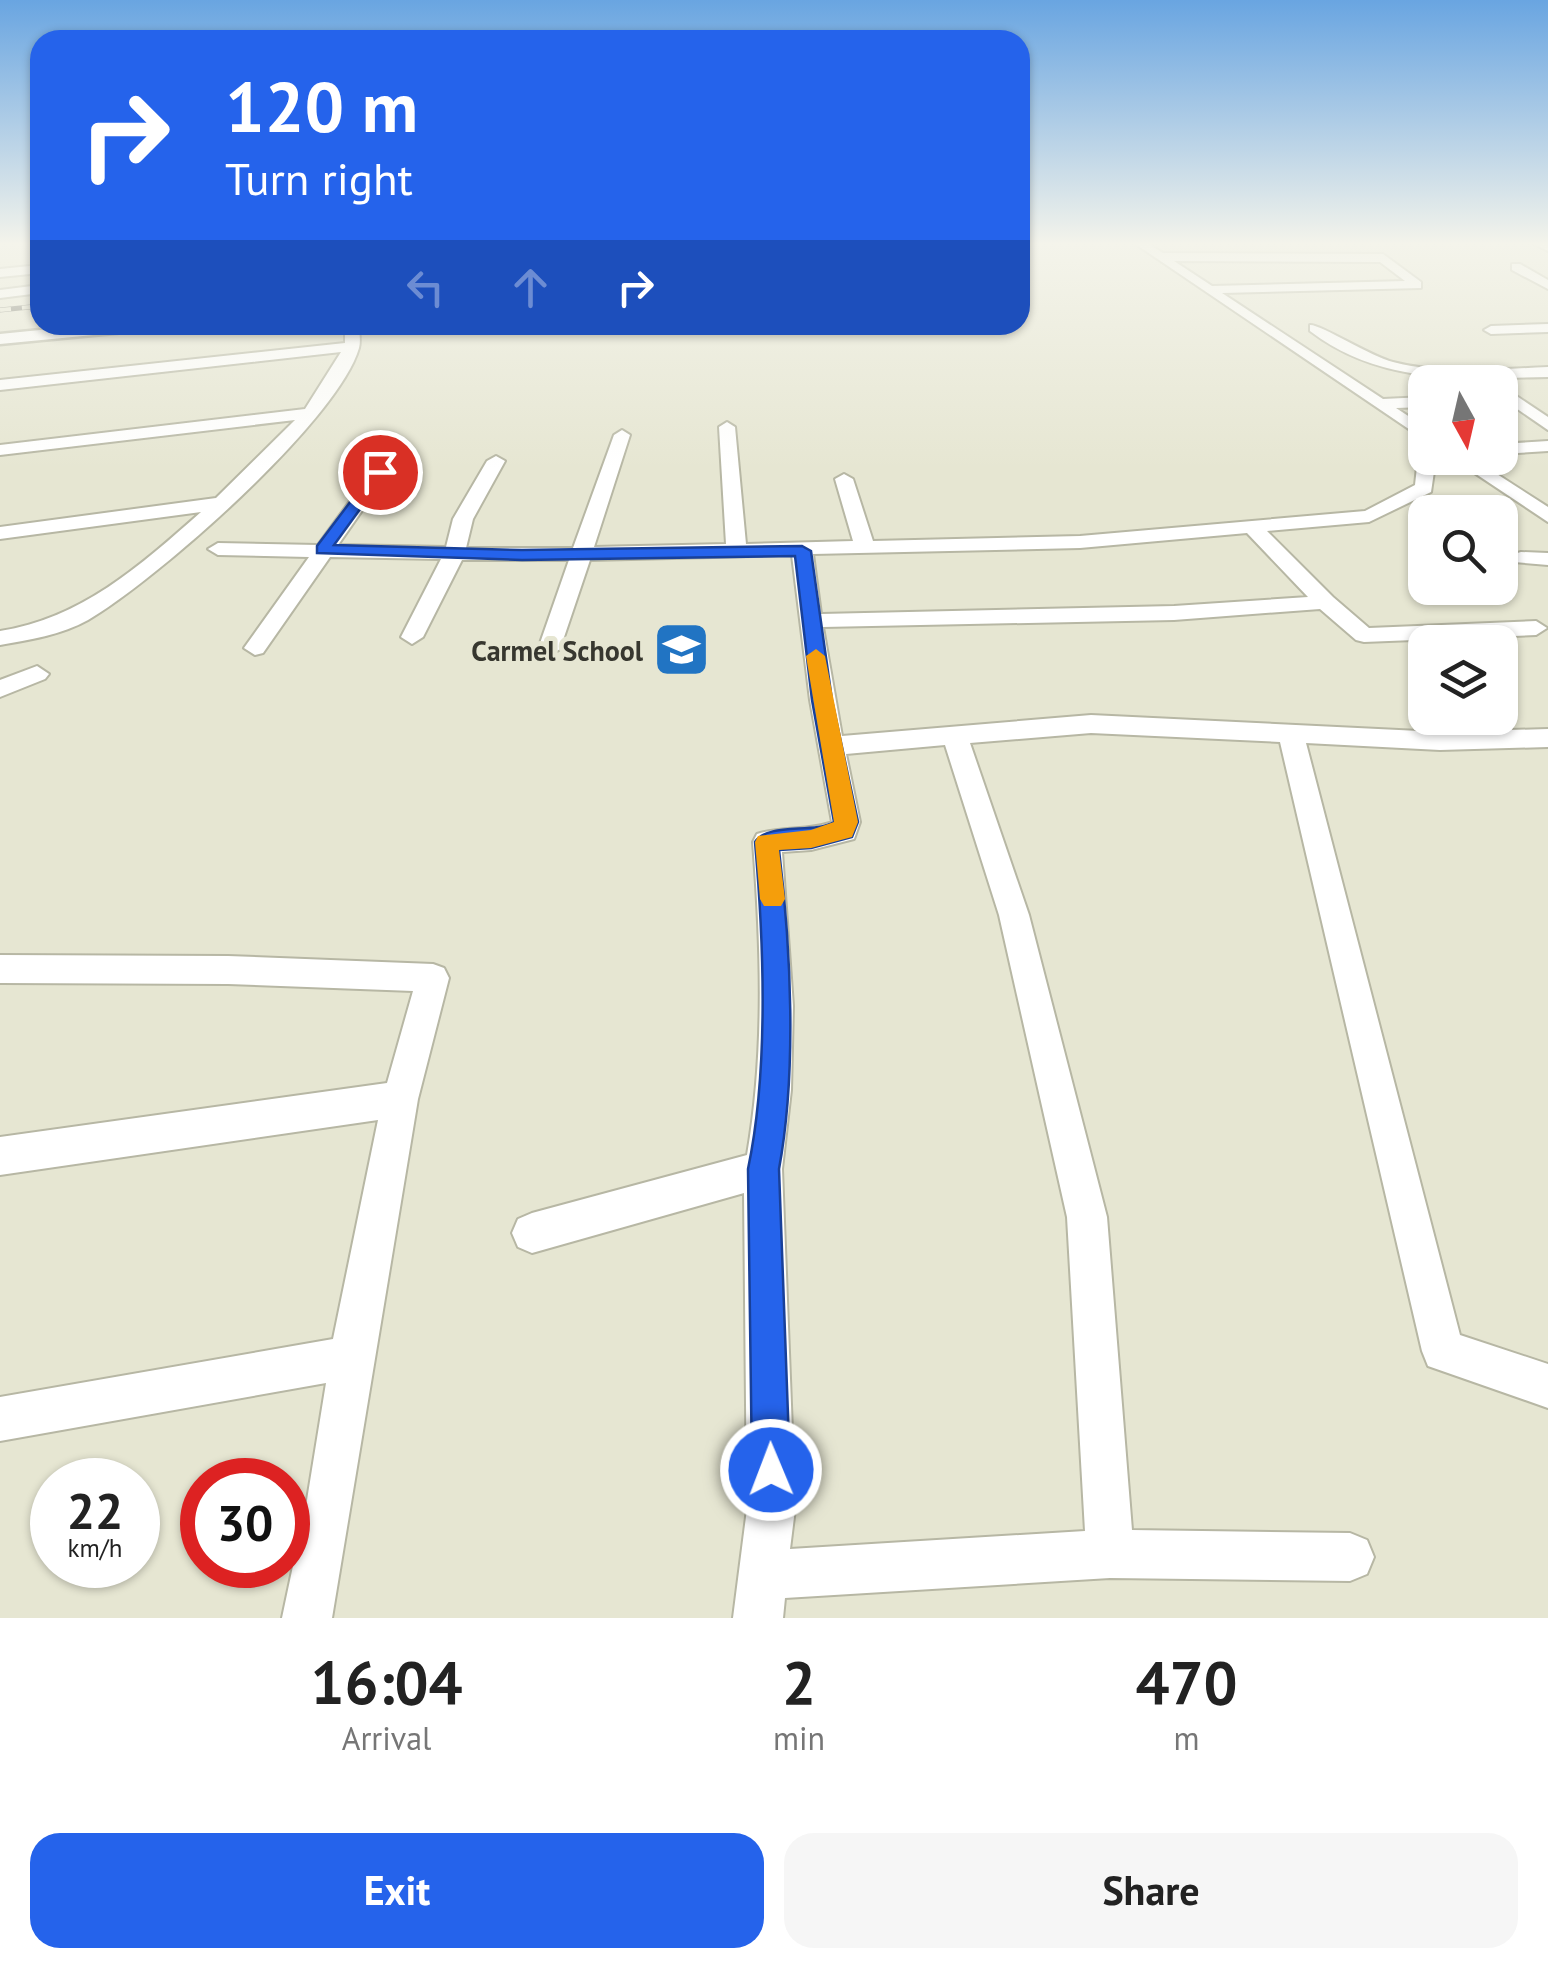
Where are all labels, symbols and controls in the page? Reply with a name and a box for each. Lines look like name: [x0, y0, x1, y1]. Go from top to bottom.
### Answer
text: 120 m: [225, 61, 418, 151]
icon: right: [60, 70, 190, 200]
text: Turn right: [225, 149, 413, 207]
icon: left: [398, 260, 453, 315]
icon: ahead: [503, 260, 558, 315]
icon: right: [608, 260, 663, 315]
north arrow: [1408, 365, 1518, 475]
map controls: [1408, 365, 1518, 735]
pin: [338, 430, 423, 515]
icon: arrive: [353, 445, 408, 500]
button: search: [1408, 495, 1518, 605]
school or university icon: Carmel School: [652, 620, 712, 680]
button: layers: [1408, 625, 1518, 735]
place label: Carmel School: [471, 632, 644, 669]
position arrow: [719, 1418, 823, 1522]
speed limit sign: 30: [180, 1458, 310, 1588]
text: 22: [67, 1478, 123, 1543]
text: km/h: [68, 1532, 122, 1564]
text: 16:04: [310, 1643, 463, 1721]
text: 2: [782, 1643, 816, 1721]
text: 470: [1136, 1643, 1238, 1721]
text: Arrival: [342, 1717, 431, 1759]
text: min: [773, 1717, 825, 1759]
text: m: [1174, 1717, 1200, 1759]
button: Exit: [30, 1833, 764, 1948]
button: Share: [784, 1833, 1518, 1948]

